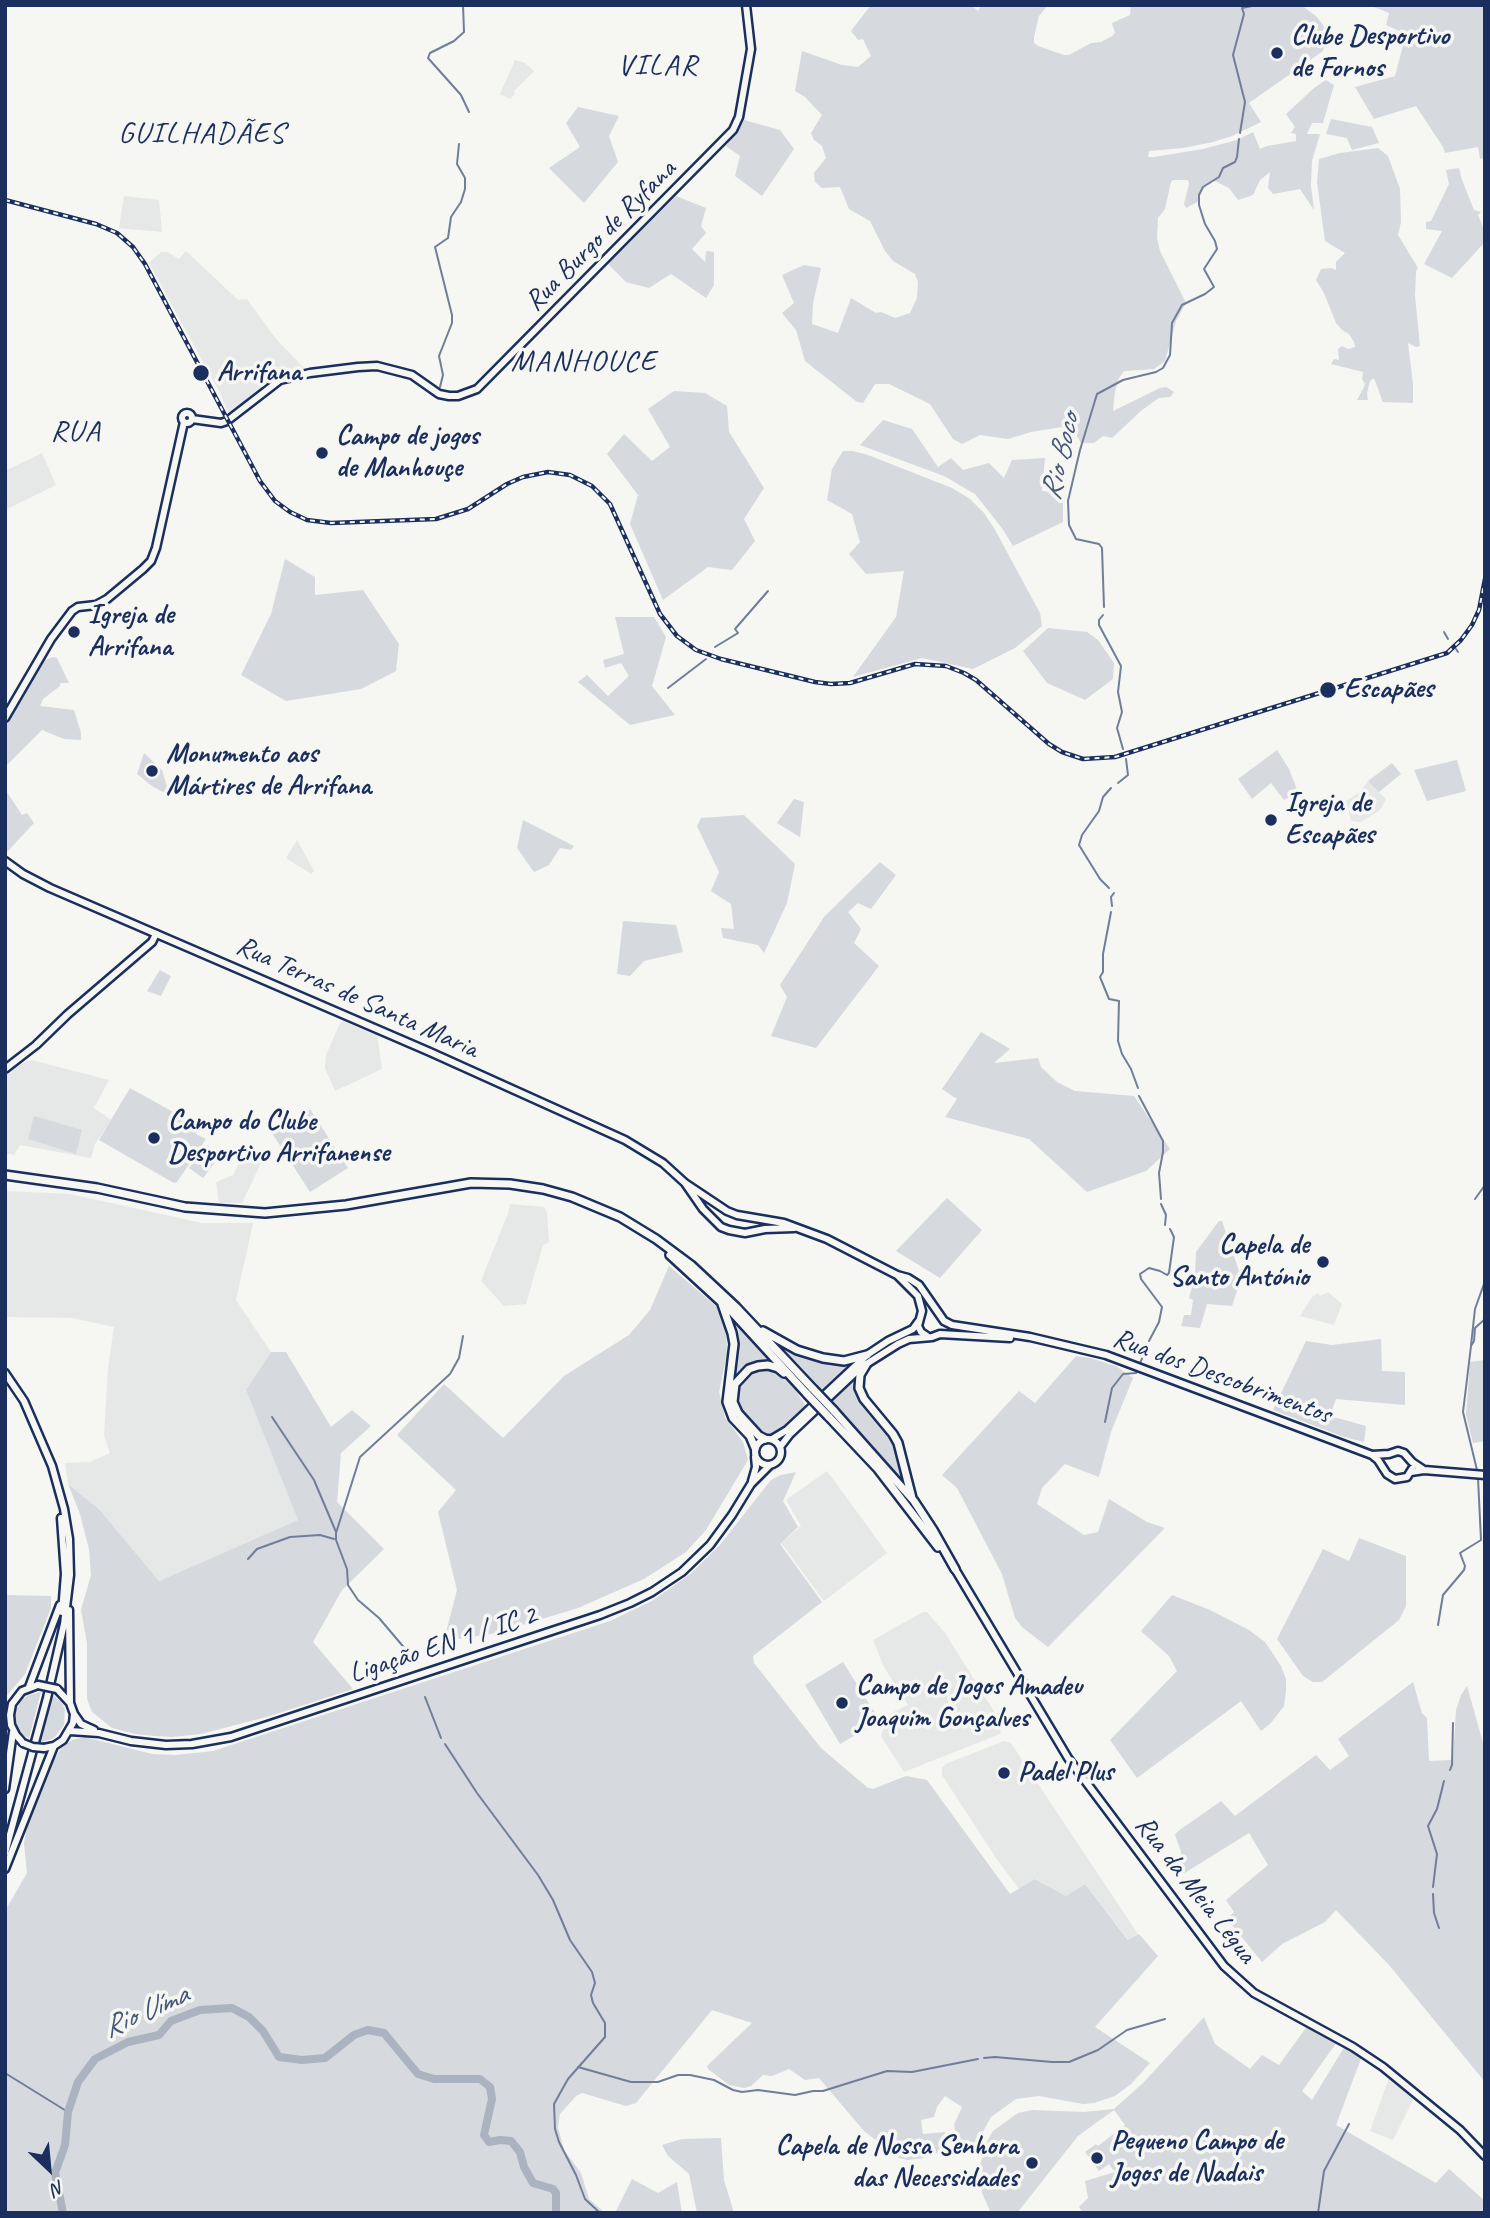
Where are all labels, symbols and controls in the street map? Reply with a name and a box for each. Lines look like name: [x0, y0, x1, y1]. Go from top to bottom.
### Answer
place label: Clube Desportivo de Fornos: [1291, 20, 1449, 86]
marker: Clube Desportivo de Fornos: [1269, 45, 1285, 61]
district label: VILAR: [619, 48, 697, 84]
district label: GUILHADÃES: [120, 116, 284, 152]
street label: Rua Burgo de Ryfana: [518, 153, 684, 319]
district label: MANHOUCE: [512, 344, 656, 380]
place label: Arrifana: [217, 356, 301, 390]
marker: Arrifana: [191, 363, 211, 383]
water label: Rio Boco: [1034, 411, 1088, 503]
district label: RUA: [51, 414, 101, 450]
place label: Campo de jogos de Manhouçe: [336, 420, 479, 486]
marker: Campo de jogos de Manhouçe: [314, 445, 330, 461]
place label: Igreja de Arrifana: [88, 599, 174, 665]
marker: Igreja de Arrifana: [66, 624, 82, 640]
place label: Escapães: [1344, 673, 1433, 707]
marker: Escapães: [1318, 680, 1338, 700]
place label: Monumento aos Mártires de Arrifana: [166, 738, 371, 804]
marker: Monumento aos Mártires de Arrifana: [144, 763, 160, 779]
place label: Igreja de Escapães: [1285, 787, 1374, 853]
marker: Igreja de Escapães: [1263, 812, 1279, 828]
street label: Rua Terras de Santa Maria: [231, 930, 483, 1066]
place label: Campo do Clube Desportivo Arrifanense: [168, 1105, 389, 1171]
marker: Campo do Clube Desportivo Arrifanense: [146, 1130, 162, 1146]
place label: Capela de Santo António: [1169, 1229, 1309, 1295]
marker: Capela de Santo António: [1315, 1254, 1331, 1270]
street label: Rua dos Descobrimentos: [1108, 1322, 1336, 1432]
street label: Ligação EN 1 / IC 2: [345, 1599, 541, 1691]
place label: Campo de Jogos Amadeu Joaquim Gonçalves: [856, 1670, 1082, 1736]
marker: Campo de Jogos Amadeu Joaquim Gonçalves: [834, 1695, 850, 1711]
place label: Padel Plus: [1018, 1756, 1113, 1790]
marker: Padel Plus: [996, 1765, 1012, 1781]
street label: Rua da Meia Légua: [1127, 1810, 1263, 1970]
water label: Rio Uíma: [98, 1977, 194, 2047]
place label: Pequeno Campo de Jogos de Nadais: [1111, 2125, 1283, 2191]
place label: Capela de Nossa Senhora das Necessidades: [776, 2130, 1018, 2196]
north arrow: [14, 2134, 84, 2204]
marker: Pequeno Campo de Jogos de Nadais: [1089, 2150, 1105, 2166]
marker: Capela de Nossa Senhora das Necessidades: [1024, 2155, 1040, 2171]
text: N: [48, 2175, 69, 2201]

